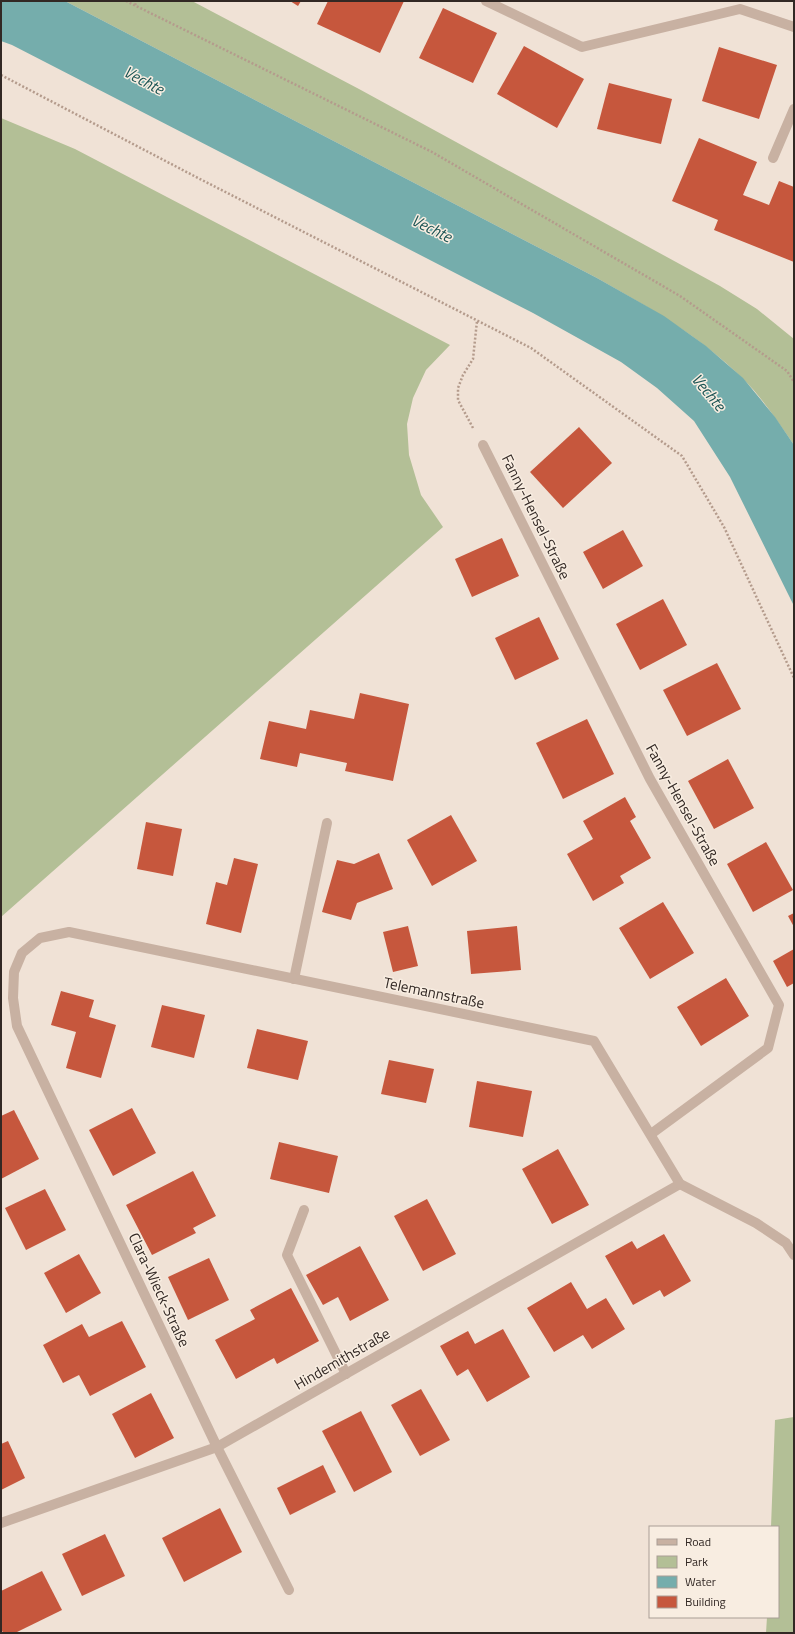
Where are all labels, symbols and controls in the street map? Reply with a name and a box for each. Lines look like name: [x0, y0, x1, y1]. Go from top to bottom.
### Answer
water label: Vechte: [120, 59, 170, 101]
water label: Vechte: [408, 208, 458, 249]
water label: Vechte: [686, 368, 733, 417]
street label: Fanny-Hensel-Straße: [496, 450, 577, 583]
street label: Fanny-Hensel-Straße: [640, 739, 727, 870]
street label: Telemannstraße: [382, 971, 487, 1014]
street label: Clara-Wieck-Straße: [123, 1229, 196, 1351]
street label: Hindemithstraße: [290, 1322, 394, 1395]
legend: [649, 1526, 779, 1618]
text: Road: [685, 1532, 711, 1551]
text: Park: [685, 1552, 708, 1571]
text: Water: [685, 1572, 716, 1591]
text: Building: [685, 1592, 726, 1611]

